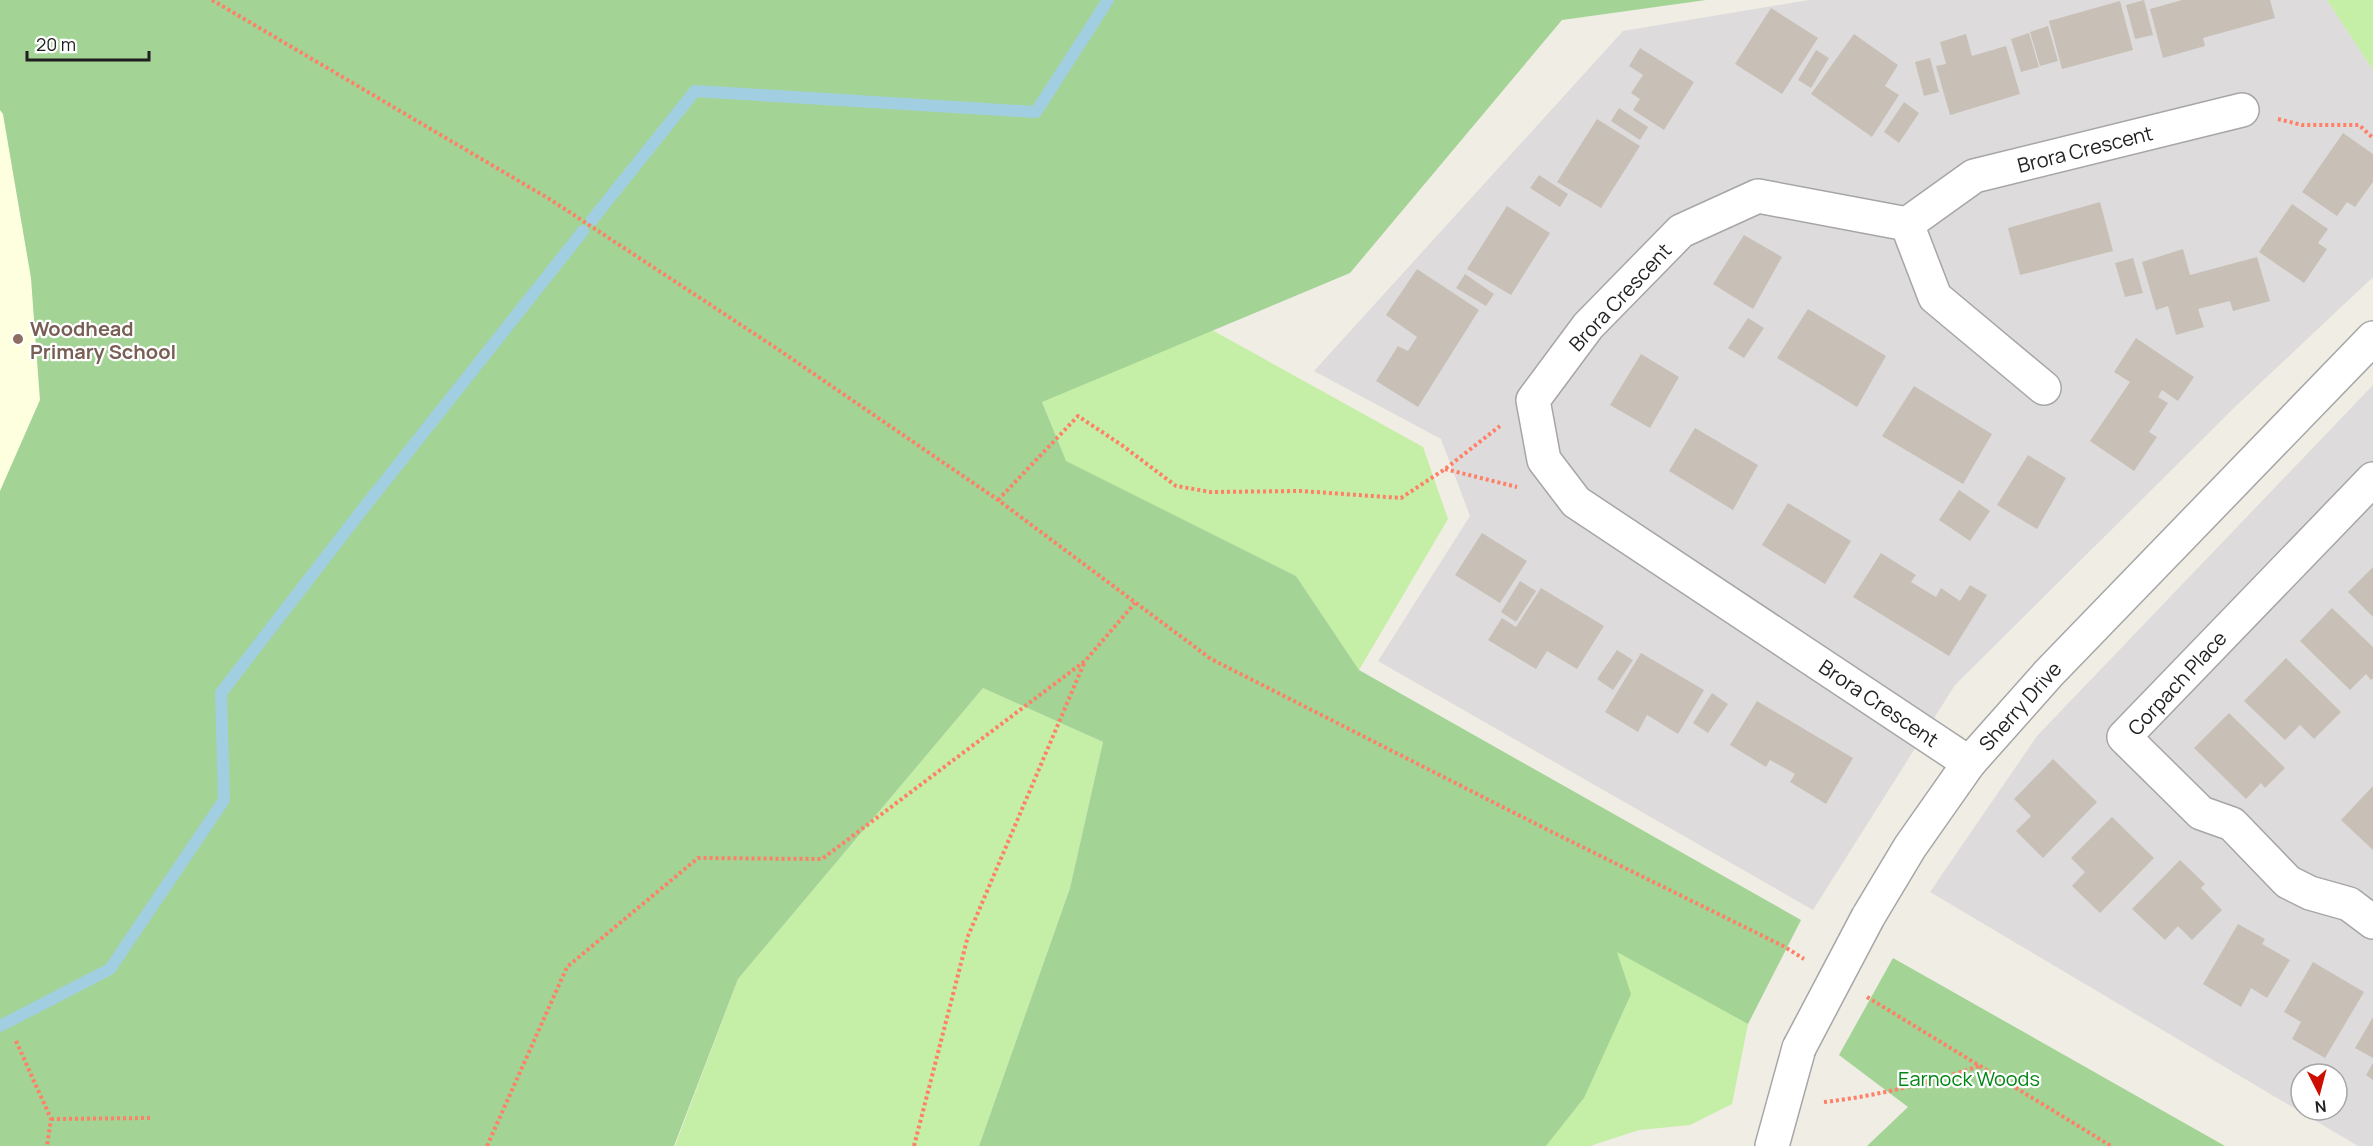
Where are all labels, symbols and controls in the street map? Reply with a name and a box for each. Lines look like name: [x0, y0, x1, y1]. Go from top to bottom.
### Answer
scale bar: [27, 24, 148, 62]
text: 20 m: [36, 32, 76, 56]
street label: Brora Crescent: [2014, 119, 2156, 179]
street label: Brora Crescent: [1563, 237, 1677, 357]
place label: Woodhead Primary School: [30, 315, 176, 365]
marker: Woodhead Primary School: [11, 332, 25, 346]
street label: Corpach Place: [2122, 625, 2232, 741]
street label: Brora Crescent: [1814, 653, 1944, 753]
street label: Sherry Drive: [1973, 656, 2067, 756]
north arrow: [2289, 1062, 2349, 1122]
park label: Earnock Woods: [1898, 1065, 2040, 1092]
text: N: [2314, 1095, 2327, 1118]

